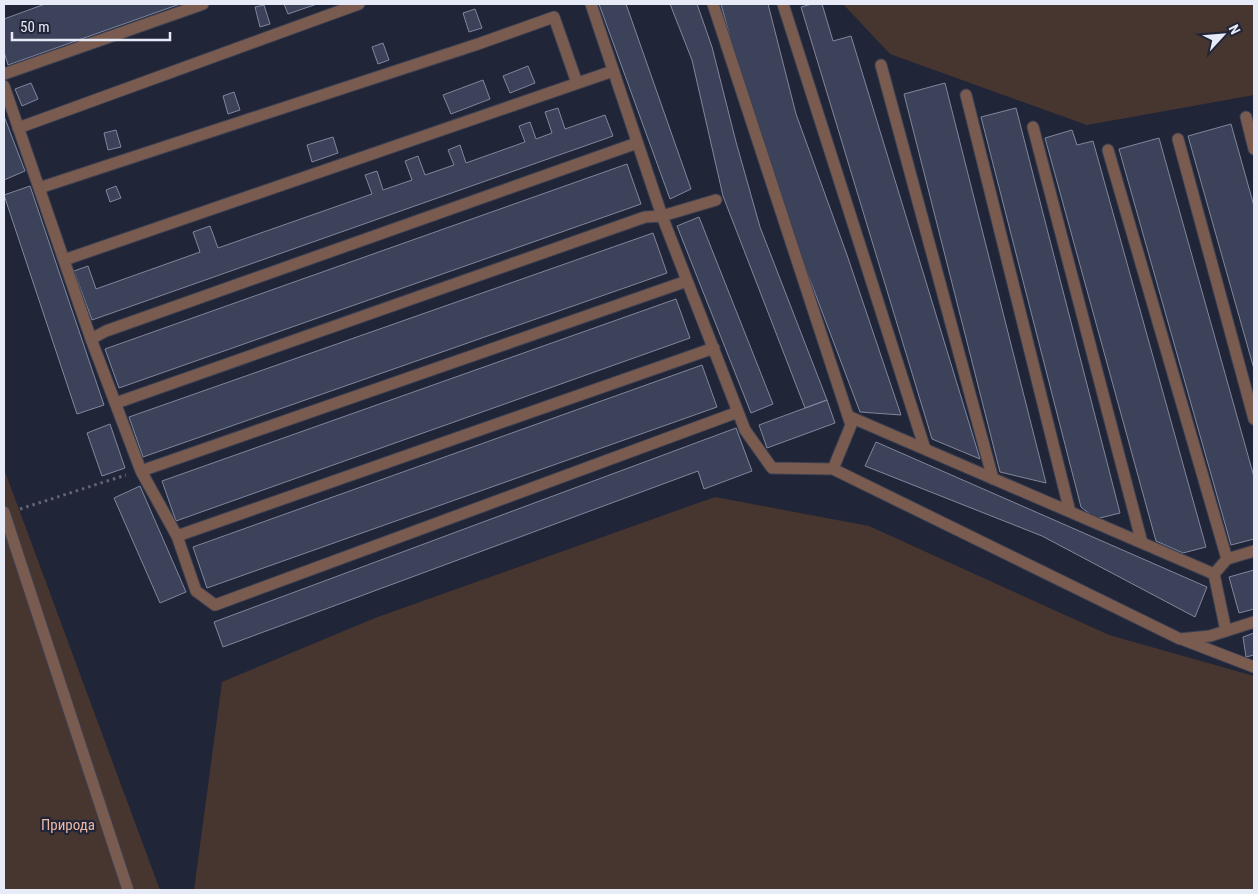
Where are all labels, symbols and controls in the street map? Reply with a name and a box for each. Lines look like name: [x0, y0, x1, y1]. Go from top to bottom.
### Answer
scale bar: [12, 10, 170, 42]
north arrow: [1198, 10, 1248, 60]
text: 50 m: [20, 18, 50, 36]
text: N: [1226, 22, 1244, 37]
park label: Природа: [41, 816, 95, 834]

